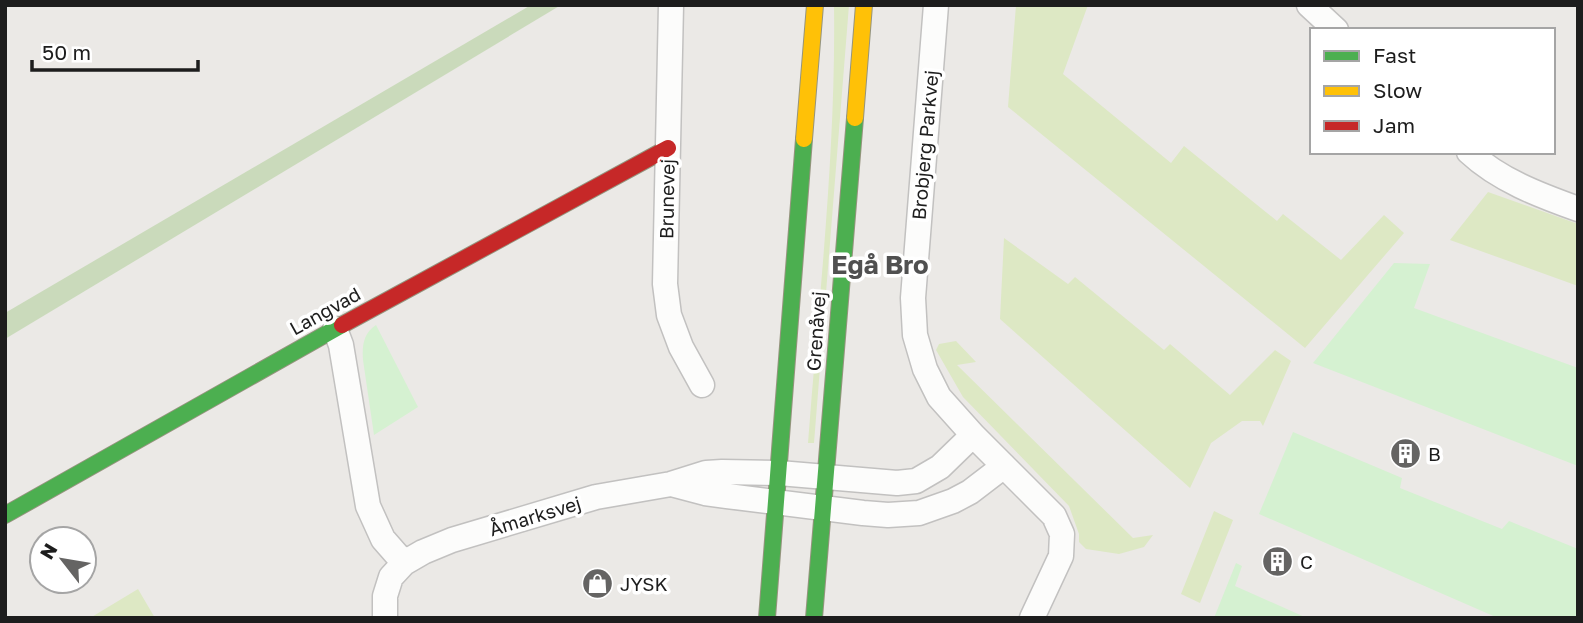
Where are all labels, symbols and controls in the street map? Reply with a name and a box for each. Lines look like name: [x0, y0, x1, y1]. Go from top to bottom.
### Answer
scale bar: [32, 28, 198, 72]
legend: [1310, 28, 1555, 154]
text: 50 m: [42, 39, 91, 65]
text: Fast: [1373, 42, 1416, 68]
street label: Brobjerg Parkvej: [906, 69, 943, 221]
text: Slow: [1373, 77, 1422, 103]
text: Jam: [1373, 112, 1415, 138]
street label: Brunevej: [654, 159, 679, 239]
district label: Egå Bro: [831, 249, 929, 280]
street label: Langvad: [285, 282, 364, 339]
street label: Grenåvej: [801, 290, 830, 372]
building icon: B: [1388, 437, 1422, 471]
place label: B: [1428, 442, 1441, 465]
street label: Åmarksvej: [486, 491, 584, 540]
north arrow: [28, 525, 98, 595]
text: N: [34, 539, 62, 563]
building icon: C: [1260, 545, 1294, 579]
place label: C: [1300, 550, 1313, 573]
shop icon: JYSK: [580, 567, 614, 601]
place label: JYSK: [620, 572, 668, 595]

